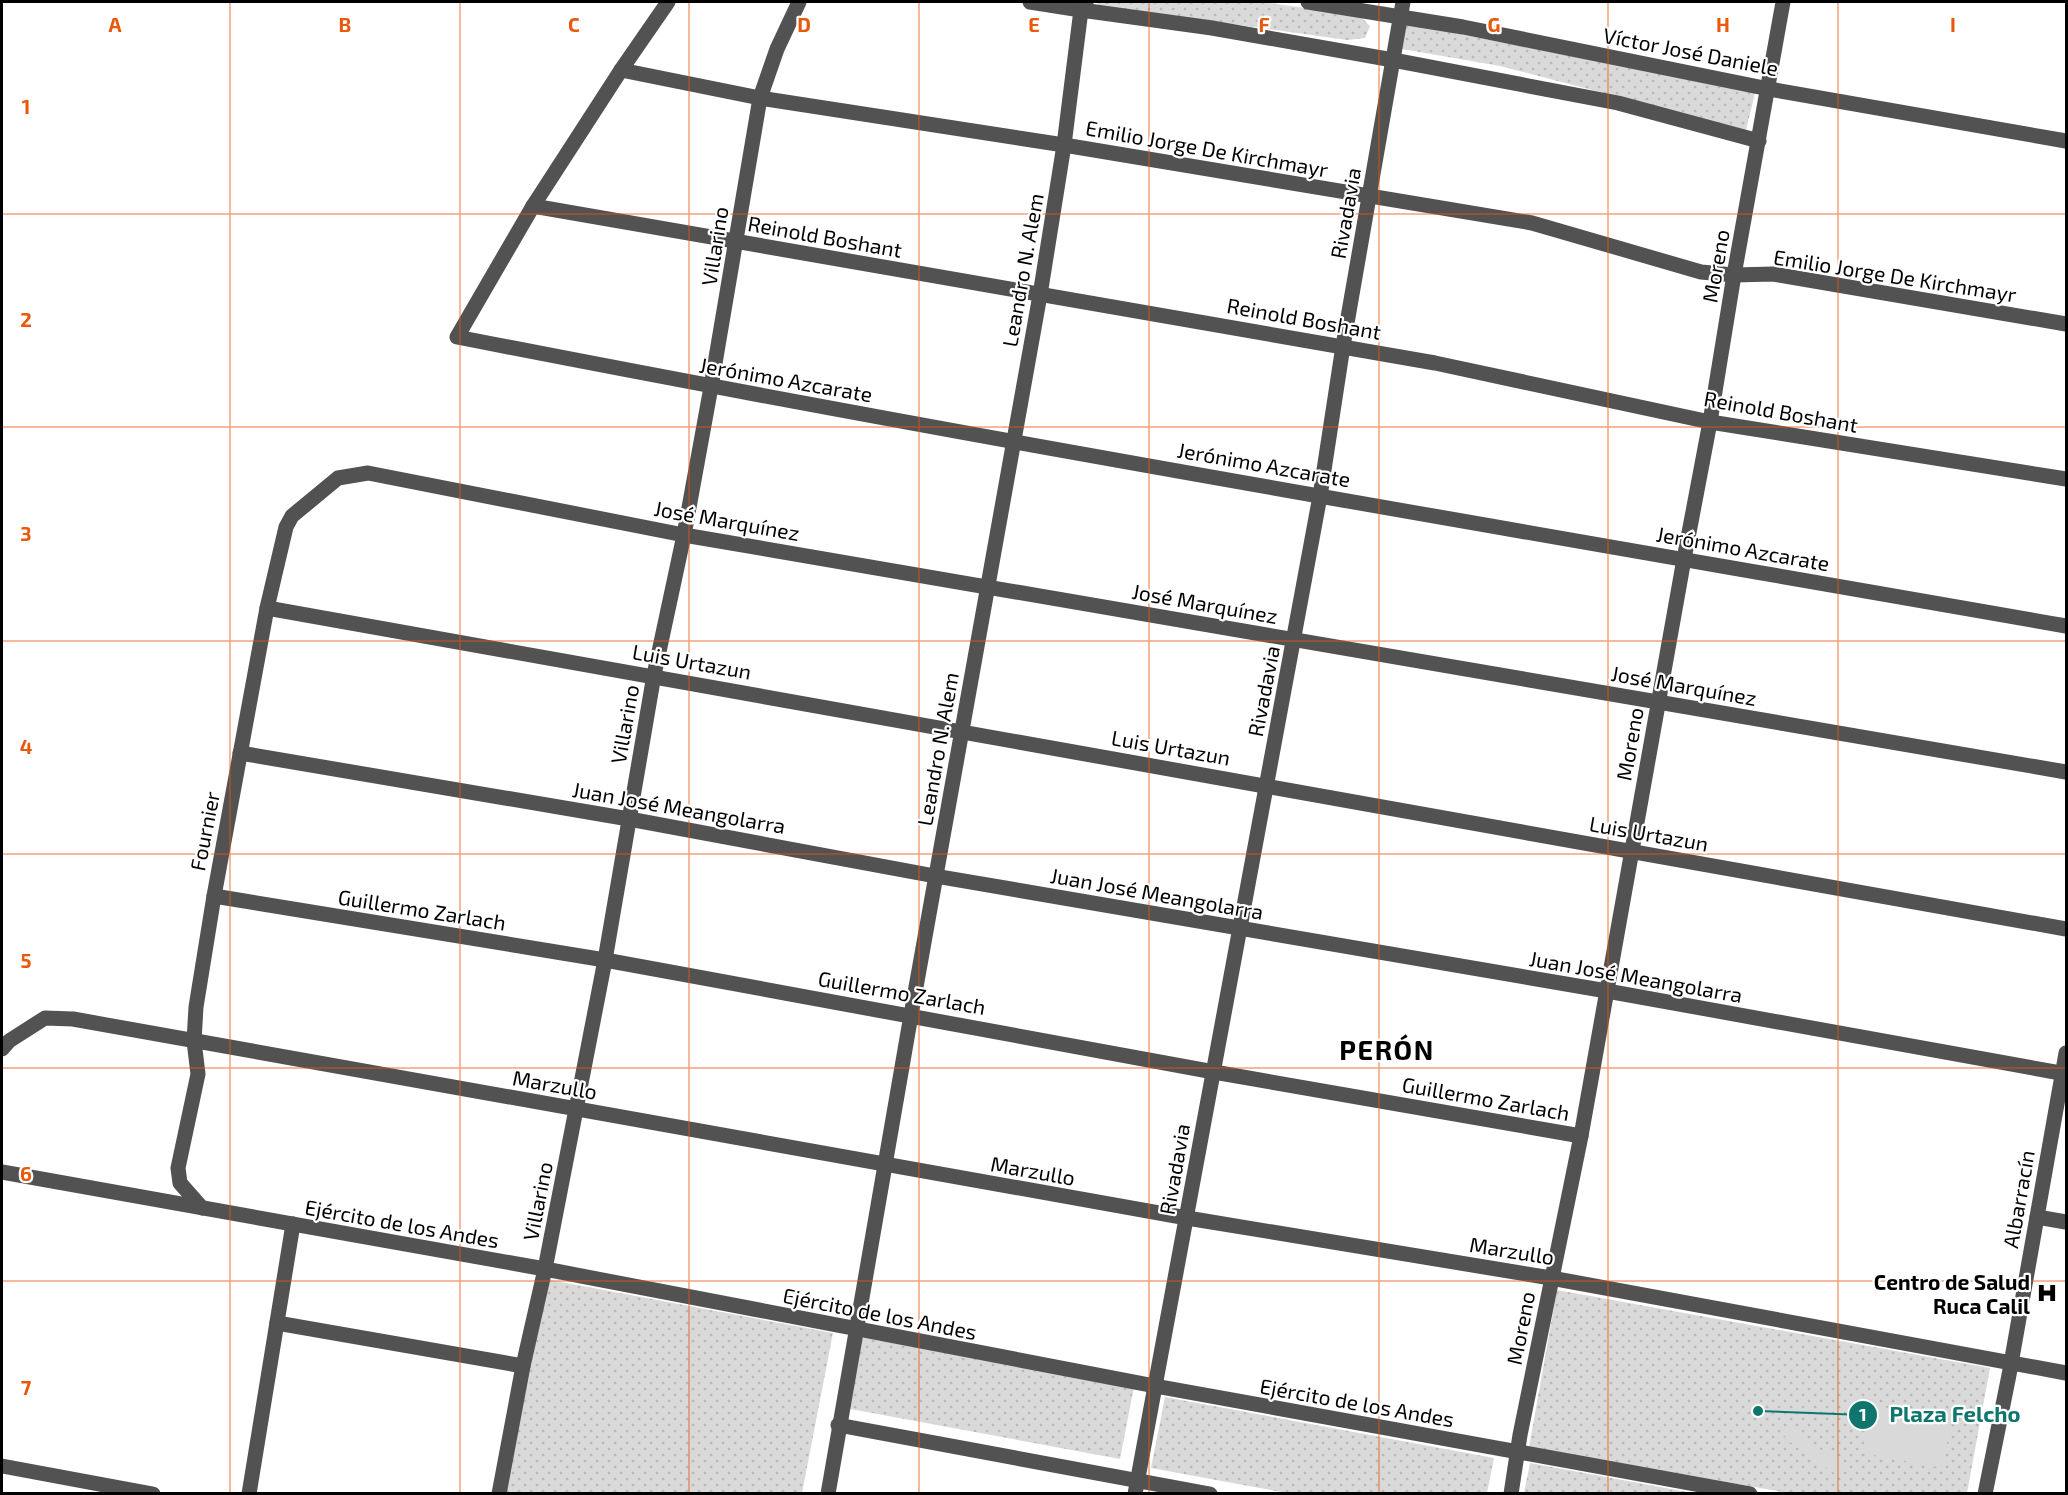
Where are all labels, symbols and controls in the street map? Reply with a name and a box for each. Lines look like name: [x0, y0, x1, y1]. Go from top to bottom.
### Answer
text: A: [108, 12, 122, 36]
text: B: [339, 12, 351, 36]
text: C: [568, 12, 580, 36]
text: D: [797, 12, 811, 36]
text: E: [1028, 12, 1040, 36]
text: F: [1258, 12, 1270, 36]
text: G: [1488, 12, 1500, 36]
text: H: [1716, 12, 1730, 36]
text: I: [1950, 12, 1956, 36]
street label: Víctor José Daniele: [1601, 22, 1781, 80]
text: 1: [22, 94, 30, 118]
street label: Emilio Jorge De Kirchmayr: [1084, 114, 1331, 182]
street label: Rivadavia: [1325, 165, 1365, 261]
street label: Leandro N. Alem: [996, 191, 1048, 349]
street label: Villarino: [695, 205, 733, 287]
street label: Reinold Boshant: [746, 210, 904, 262]
street label: Moreno: [1696, 227, 1734, 305]
street label: Emilio Jorge De Kirchmayr: [1772, 243, 2019, 307]
street label: Reinold Boshant: [1225, 292, 1383, 344]
text: 2: [20, 307, 32, 331]
street label: Jerónimo Azcarate: [698, 351, 874, 407]
street label: Reinold Boshant: [1702, 385, 1860, 437]
street label: Jerónimo Azcarate: [1176, 436, 1352, 492]
street label: José Marquínez: [652, 495, 802, 545]
street label: Jerónimo Azcarate: [1655, 520, 1831, 576]
text: 3: [20, 521, 32, 545]
street label: José Marquínez: [1130, 578, 1280, 628]
street label: Luis Urtazun: [631, 638, 753, 684]
street label: Rivadavia: [1242, 643, 1284, 739]
street label: José Marquínez: [1609, 660, 1759, 710]
street label: Leandro N. Alem: [911, 670, 963, 828]
street label: Villarino: [605, 683, 643, 765]
street label: Moreno: [1610, 705, 1648, 783]
street label: Luis Urtazun: [1110, 724, 1232, 770]
text: 4: [20, 734, 33, 758]
street label: Juan José Meangolarra: [571, 776, 787, 838]
street label: Fournier: [184, 789, 224, 873]
street label: Luis Urtazun: [1588, 810, 1710, 856]
street label: Juan José Meangolarra: [1049, 862, 1265, 924]
street label: Guillermo Zarlach: [336, 883, 508, 935]
street label: Juan José Meangolarra: [1528, 945, 1744, 1007]
text: 5: [20, 948, 32, 972]
street label: Guillermo Zarlach: [816, 965, 988, 1019]
district label: PERÓN: [1339, 1033, 1435, 1065]
street label: Marzullo: [511, 1064, 599, 1104]
street label: Guillermo Zarlach: [1400, 1071, 1572, 1125]
street label: Rivadavia: [1154, 1121, 1194, 1217]
street label: Albarracín: [1997, 1148, 2039, 1250]
street label: Marzullo: [989, 1150, 1077, 1190]
street label: Villarino: [517, 1159, 557, 1243]
text: 6: [20, 1161, 32, 1185]
street label: Ejército de los Andes: [303, 1194, 501, 1253]
street label: Marzullo: [1468, 1231, 1556, 1269]
place label: Centro de Salud Ruca Calil: [1874, 1269, 2030, 1318]
hospital icon: Centro de Salud Ruca Calil: [2035, 1281, 2059, 1305]
street label: Ejército de los Andes: [781, 1282, 979, 1345]
street label: Moreno: [1501, 1289, 1539, 1367]
street label: Ejército de los Andes: [1258, 1373, 1456, 1432]
text: 7: [21, 1375, 32, 1399]
callout: Plaza Felcho: [1848, 1395, 2033, 1435]
text: Plaza Felcho: [1889, 1400, 2021, 1426]
text: 1: [1859, 1403, 1867, 1425]

